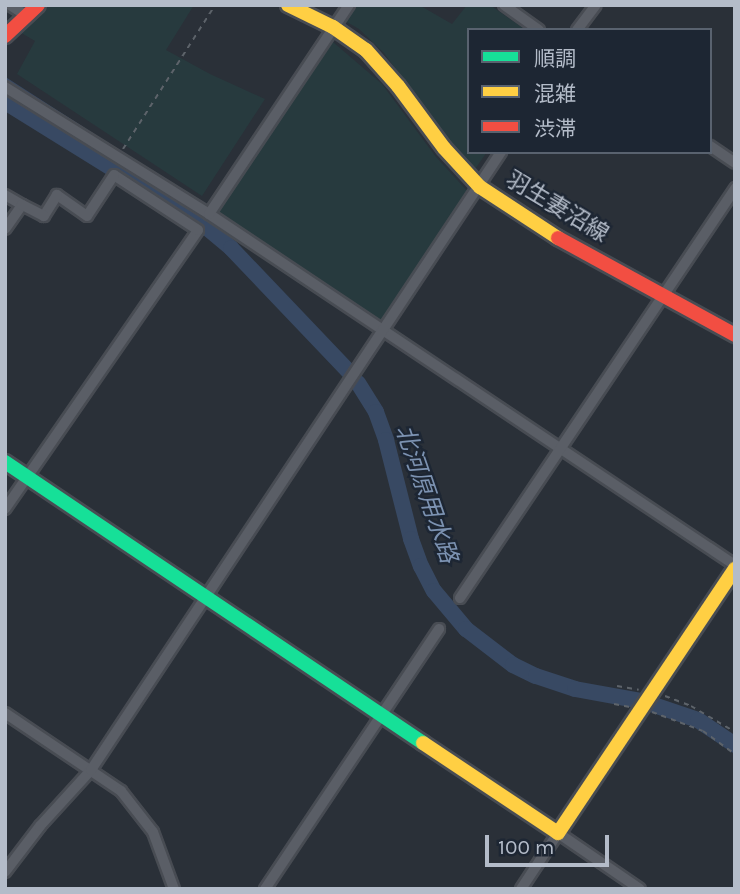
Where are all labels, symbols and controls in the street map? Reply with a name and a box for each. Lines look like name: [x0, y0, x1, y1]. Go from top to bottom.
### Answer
legend: [467, 28, 712, 154]
text: 順調: [534, 47, 576, 71]
text: 混雑: [534, 82, 576, 106]
text: 渋滞: [534, 117, 576, 141]
street label: 羽生妻沼線: [501, 166, 613, 248]
water label: 北河原用水路: [389, 421, 463, 567]
scale bar: [488, 820, 612, 864]
text: 100 m: [498, 835, 555, 859]

